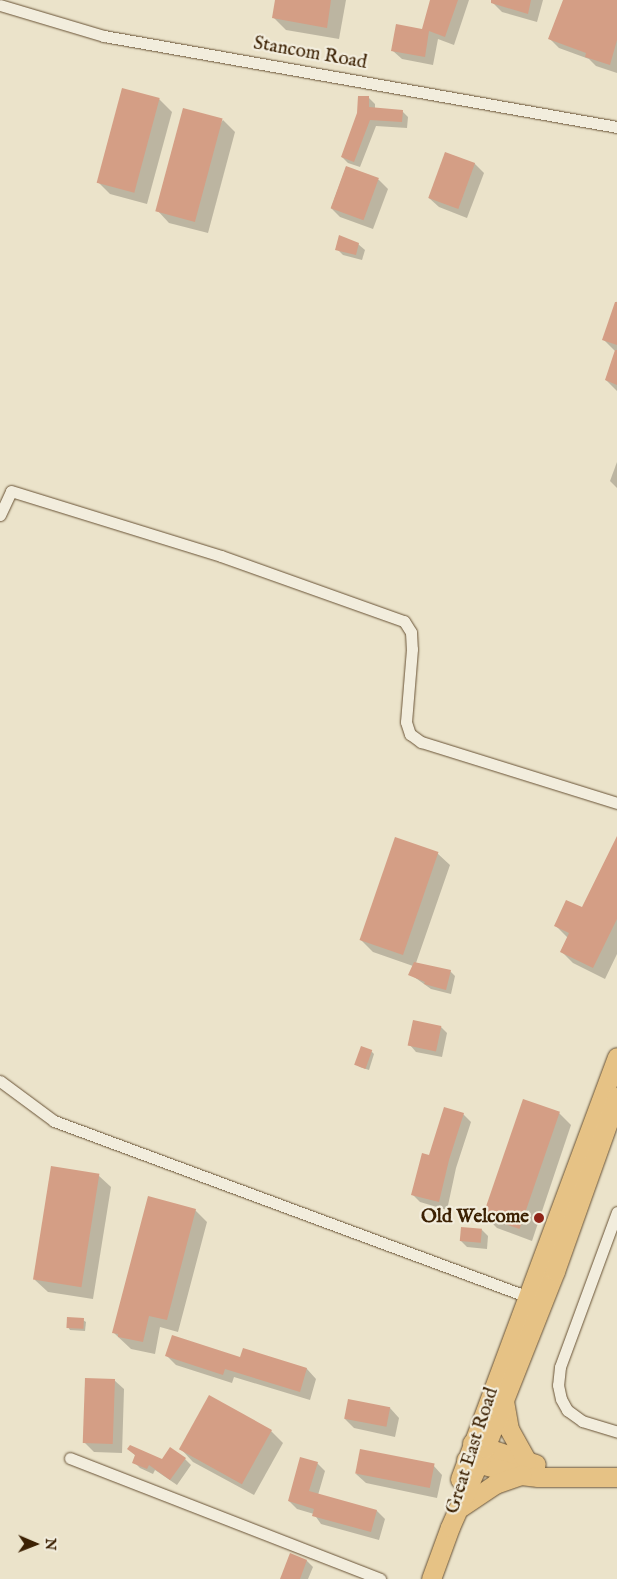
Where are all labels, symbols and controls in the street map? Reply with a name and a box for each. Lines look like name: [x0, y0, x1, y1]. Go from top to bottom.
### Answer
street label: Stancom Road: [252, 33, 368, 75]
place label: Old Welcome: [421, 1207, 529, 1229]
marker: Old Welcome: [533, 1212, 545, 1224]
street label: Great East Road: [442, 1385, 504, 1517]
north arrow: [10, 1519, 60, 1569]
text: N: [41, 1538, 59, 1550]

